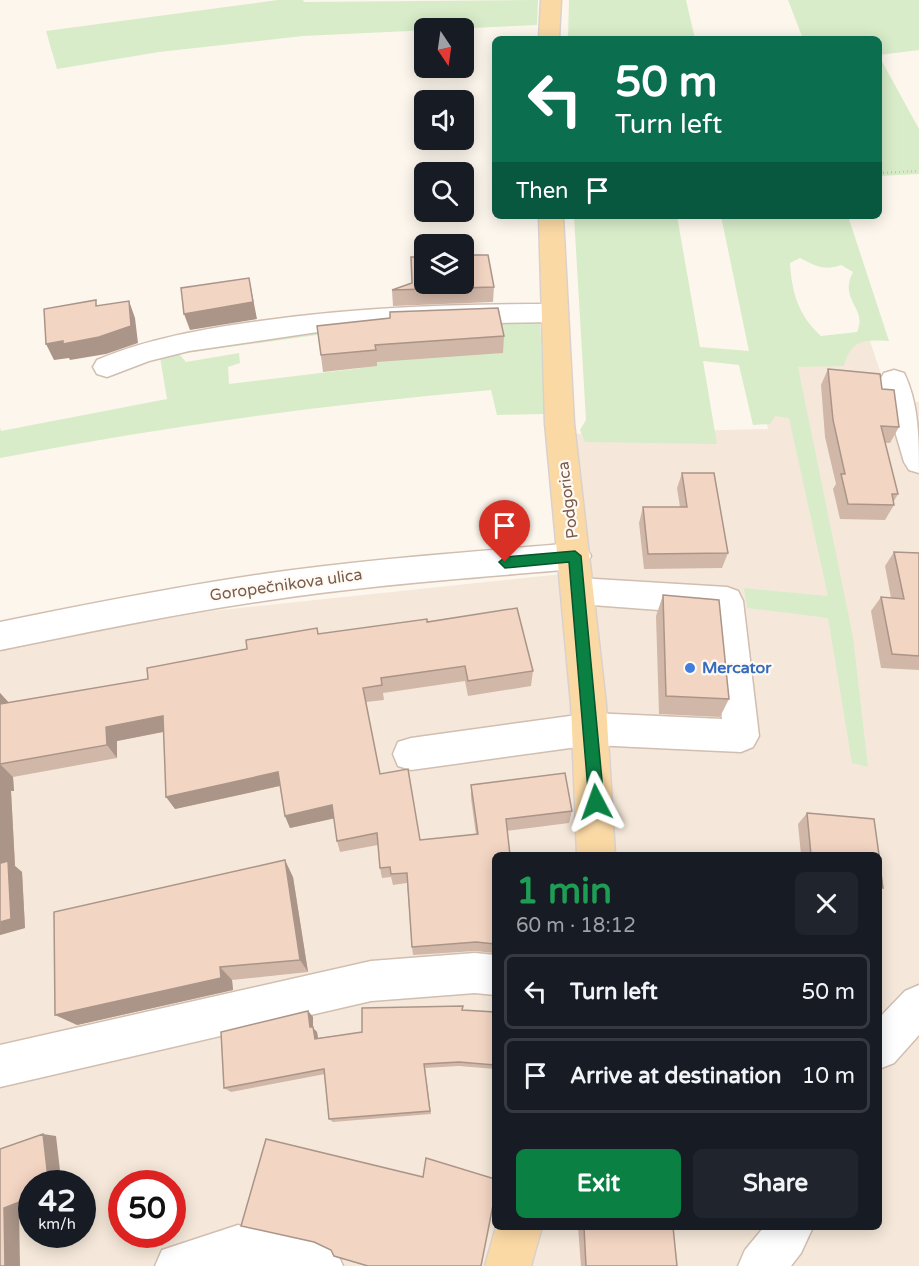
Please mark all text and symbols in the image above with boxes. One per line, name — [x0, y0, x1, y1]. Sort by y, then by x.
north arrow — [414, 18, 474, 78]
map controls — [414, 18, 474, 294]
text: 50 m — [615, 57, 717, 108]
icon: left — [516, 60, 594, 138]
button: sound — [414, 90, 474, 150]
text: Turn left — [615, 108, 722, 141]
button: search — [414, 162, 474, 222]
icon: arrive — [581, 174, 614, 207]
text: Then — [516, 178, 569, 204]
button: layers — [414, 234, 474, 294]
street label: Podgorica — [553, 460, 583, 540]
pin — [479, 500, 530, 562]
icon: arrive — [488, 509, 521, 542]
street label: Goropečnikova ulica — [208, 564, 364, 606]
place label: Mercator — [702, 658, 772, 678]
marker: Mercator — [683, 661, 697, 675]
position arrow — [564, 770, 628, 834]
text: 1 min — [516, 870, 612, 913]
button: close — [795, 872, 858, 935]
text: 60 m · 18:12 — [516, 914, 636, 938]
icon: left — [519, 975, 552, 1008]
text: Turn left — [570, 979, 658, 1005]
text: 50 m — [801, 979, 855, 1005]
icon: arrive — [519, 1059, 552, 1092]
text: Arrive at destination — [570, 1063, 781, 1089]
text: 10 m — [801, 1063, 855, 1089]
button: Exit — [516, 1149, 681, 1218]
button: Share — [693, 1149, 858, 1218]
speed limit sign: 50 — [108, 1170, 186, 1248]
text: 42 — [38, 1183, 76, 1220]
text: km/h — [38, 1215, 76, 1233]

